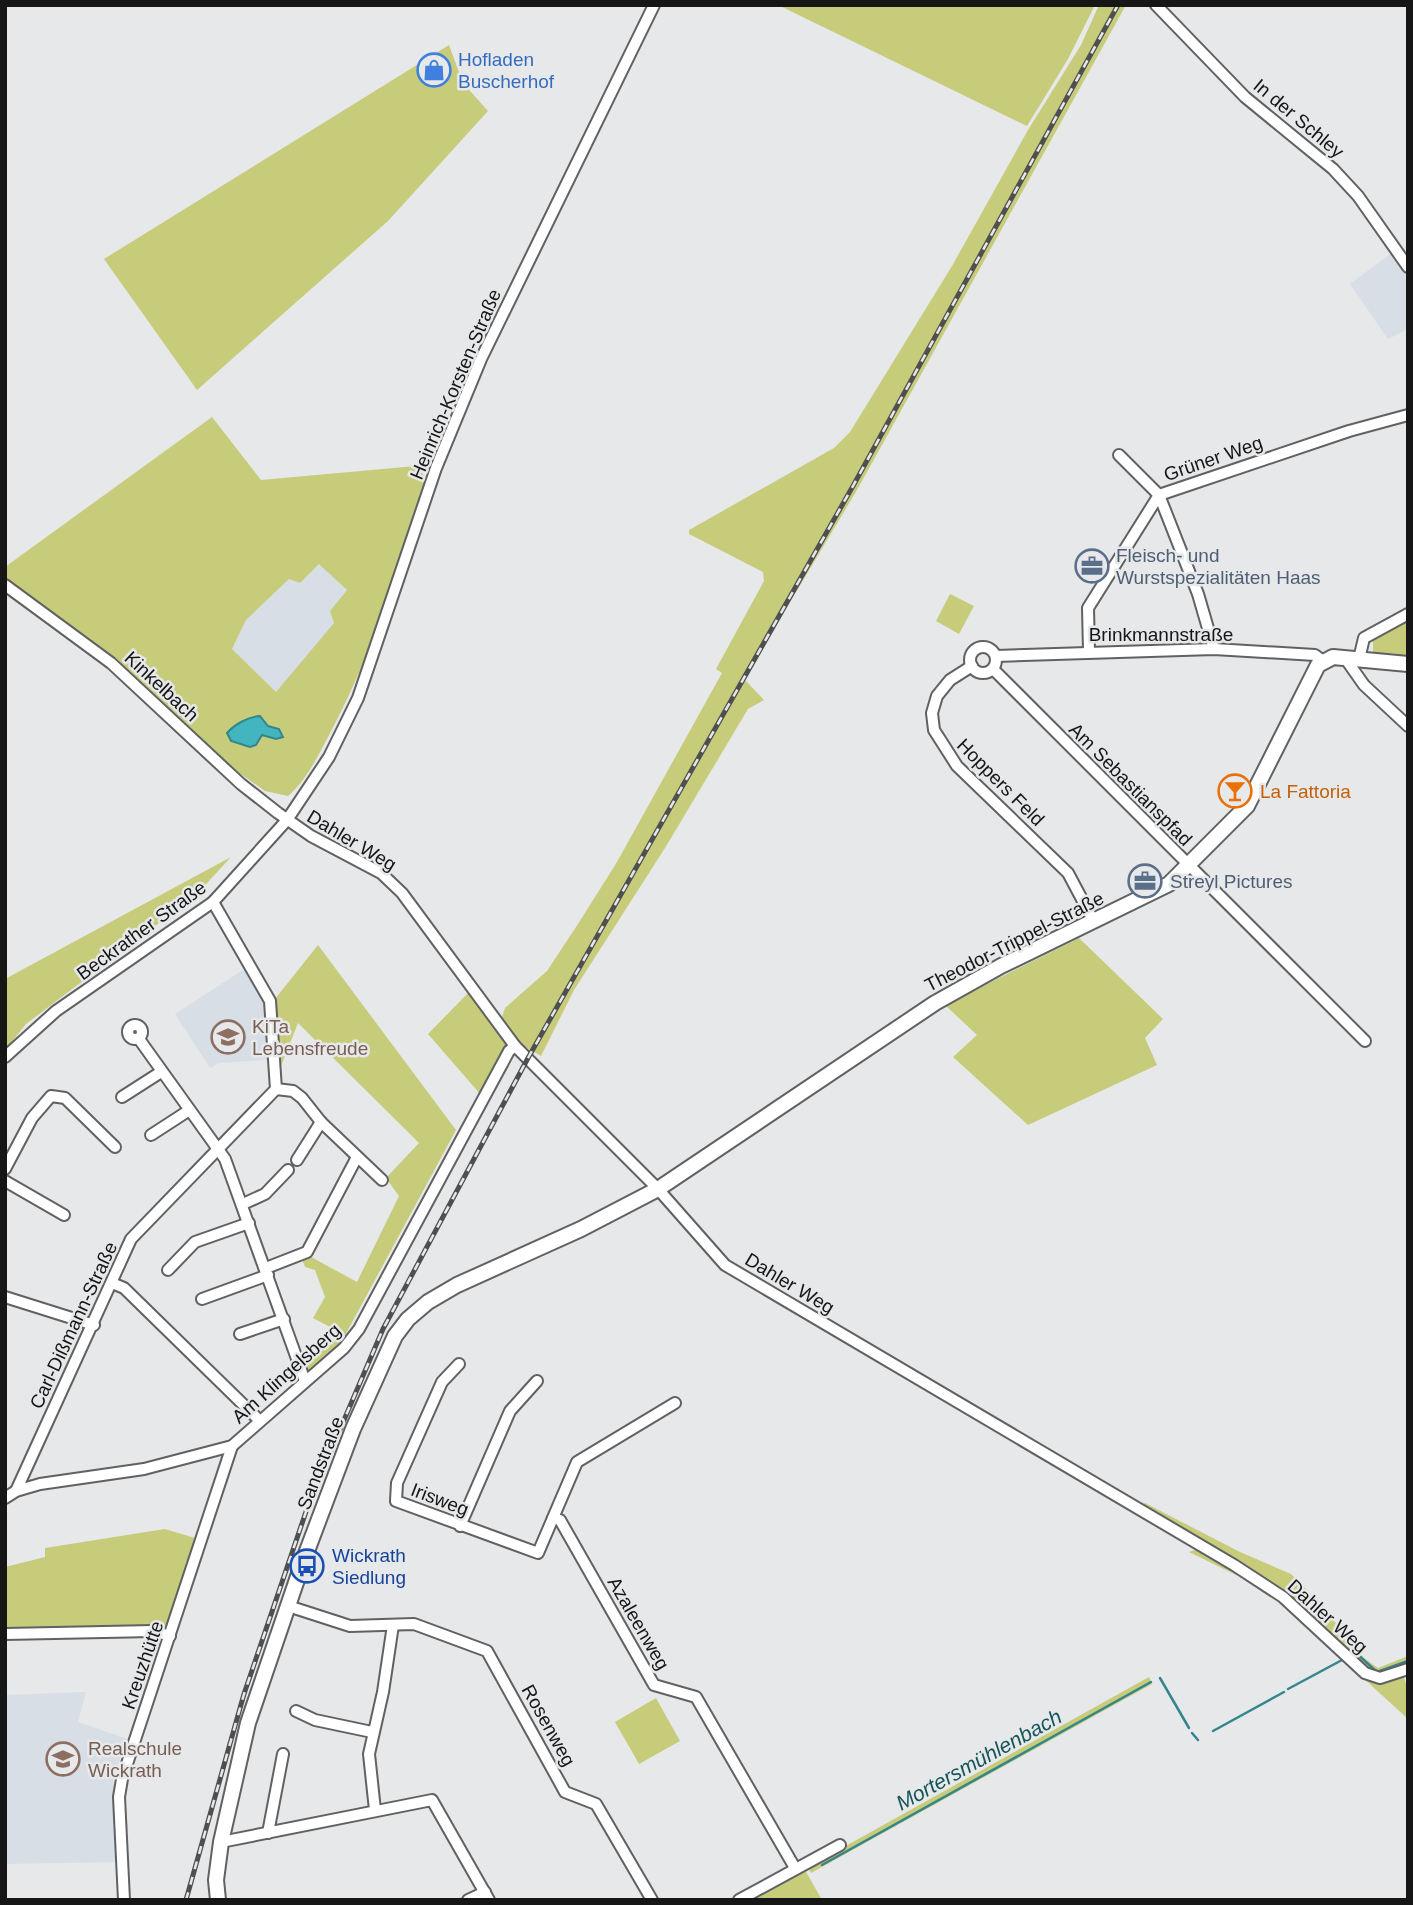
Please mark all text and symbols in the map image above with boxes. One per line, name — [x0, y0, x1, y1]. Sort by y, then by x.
place label: Hofladen Buscherhof — [458, 49, 555, 92]
shop icon: Hofladen Buscherhof — [415, 51, 453, 89]
street label: In der Schley — [1249, 75, 1348, 162]
street label: Heinrich-Korsten-Straße — [406, 286, 505, 483]
street label: Grüner Weg — [1161, 432, 1265, 485]
place label: Fleisch- und Wurstspezialitäten Haas — [1116, 545, 1321, 588]
office icon: Fleisch- und Wurstspezialitäten Haas — [1073, 547, 1111, 585]
street label: Brinkmannstraße — [1089, 624, 1233, 645]
street label: Kinkelbach — [121, 647, 203, 726]
street label: Am Sebastianspfad — [1065, 719, 1196, 850]
street label: Hoppers Feld — [953, 735, 1048, 830]
bar icon: La Fattoria — [1216, 772, 1254, 810]
place label: La Fattoria — [1260, 781, 1351, 802]
street label: Dahler Weg — [303, 806, 400, 875]
office icon: Streyl Pictures — [1126, 862, 1164, 900]
place label: Streyl Pictures — [1170, 871, 1292, 892]
street label: Beckrather Straße — [73, 877, 210, 984]
street label: Theodor-Trippel-Straße — [921, 887, 1107, 996]
place label: KiTa Lebensfreude — [252, 1016, 368, 1059]
school or university icon: KiTa Lebensfreude — [209, 1018, 247, 1056]
street label: Carl-Dißmann-Straße — [26, 1238, 121, 1412]
street label: Dahler Weg — [741, 1249, 838, 1318]
street label: Am Klingelsberg — [228, 1319, 345, 1427]
street label: Sandstraße — [293, 1414, 348, 1513]
street label: Irisweg — [408, 1479, 472, 1520]
place label: Wickrath Siedlung — [332, 1545, 406, 1588]
bus stop icon: Wickrath Siedlung — [288, 1547, 326, 1585]
street label: Azaleenweg — [604, 1573, 674, 1673]
street label: Dahler Weg — [1283, 1575, 1372, 1658]
street label: Kreuzhütte — [118, 1618, 167, 1712]
street label: Rosenweg — [518, 1681, 580, 1770]
water label: Mortersmühlenbach — [892, 1705, 1065, 1815]
place label: Realschule Wickrath — [88, 1738, 182, 1781]
school or university icon: Realschule Wickrath — [44, 1740, 82, 1778]

